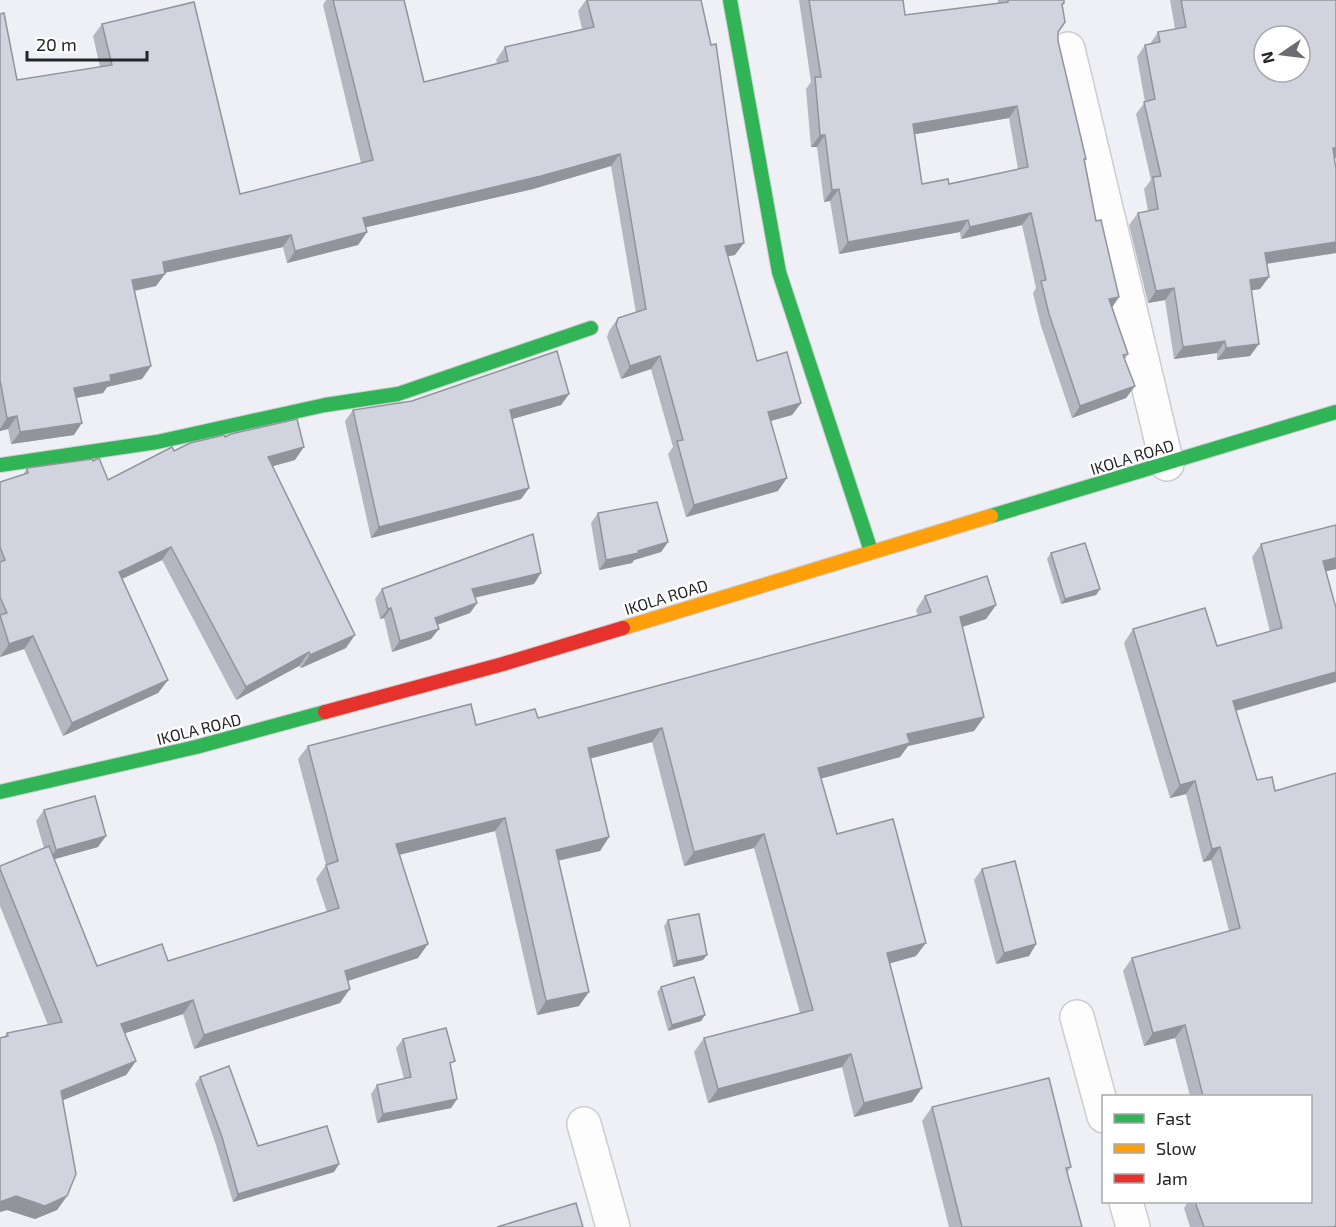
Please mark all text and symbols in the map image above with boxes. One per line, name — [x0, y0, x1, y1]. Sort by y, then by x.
scale bar — [27, 24, 147, 62]
north arrow — [1252, 24, 1312, 84]
text: 20 m — [36, 33, 77, 55]
text: N — [1256, 50, 1278, 66]
street label: IKOLA ROAD — [1088, 435, 1176, 478]
street label: IKOLA ROAD — [622, 575, 710, 618]
street label: IKOLA ROAD — [155, 709, 243, 748]
legend — [1102, 1095, 1312, 1203]
text: Fast — [1156, 1107, 1191, 1129]
text: Slow — [1156, 1137, 1197, 1159]
text: Jam — [1156, 1167, 1188, 1189]

